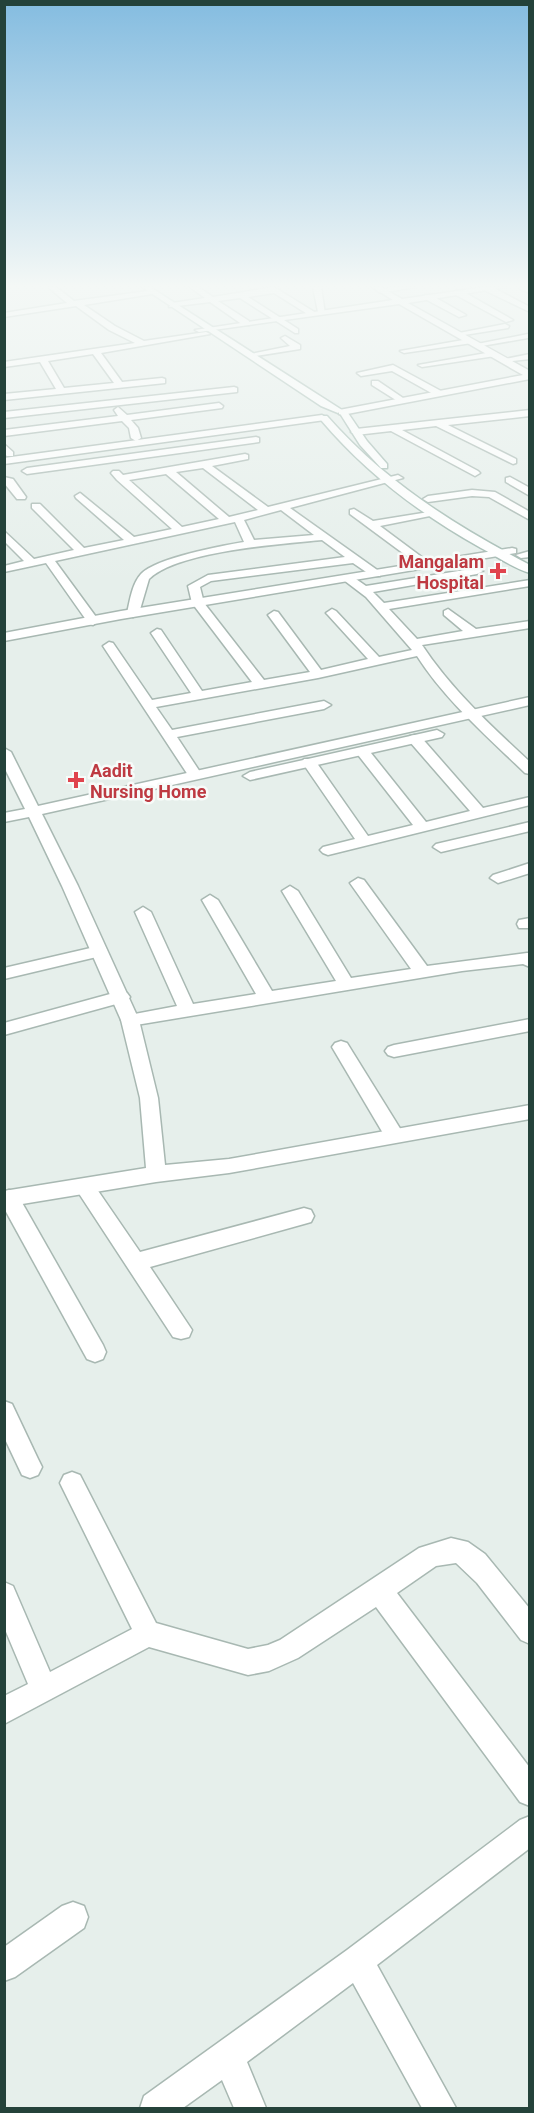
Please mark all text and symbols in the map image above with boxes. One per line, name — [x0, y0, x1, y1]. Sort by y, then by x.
place label: Mangalam Hospital — [399, 551, 484, 593]
marker: Mangalam Hospital — [489, 562, 507, 580]
place label: Aadit Nursing Home — [90, 760, 207, 802]
marker: Aadit Nursing Home — [67, 771, 85, 789]

